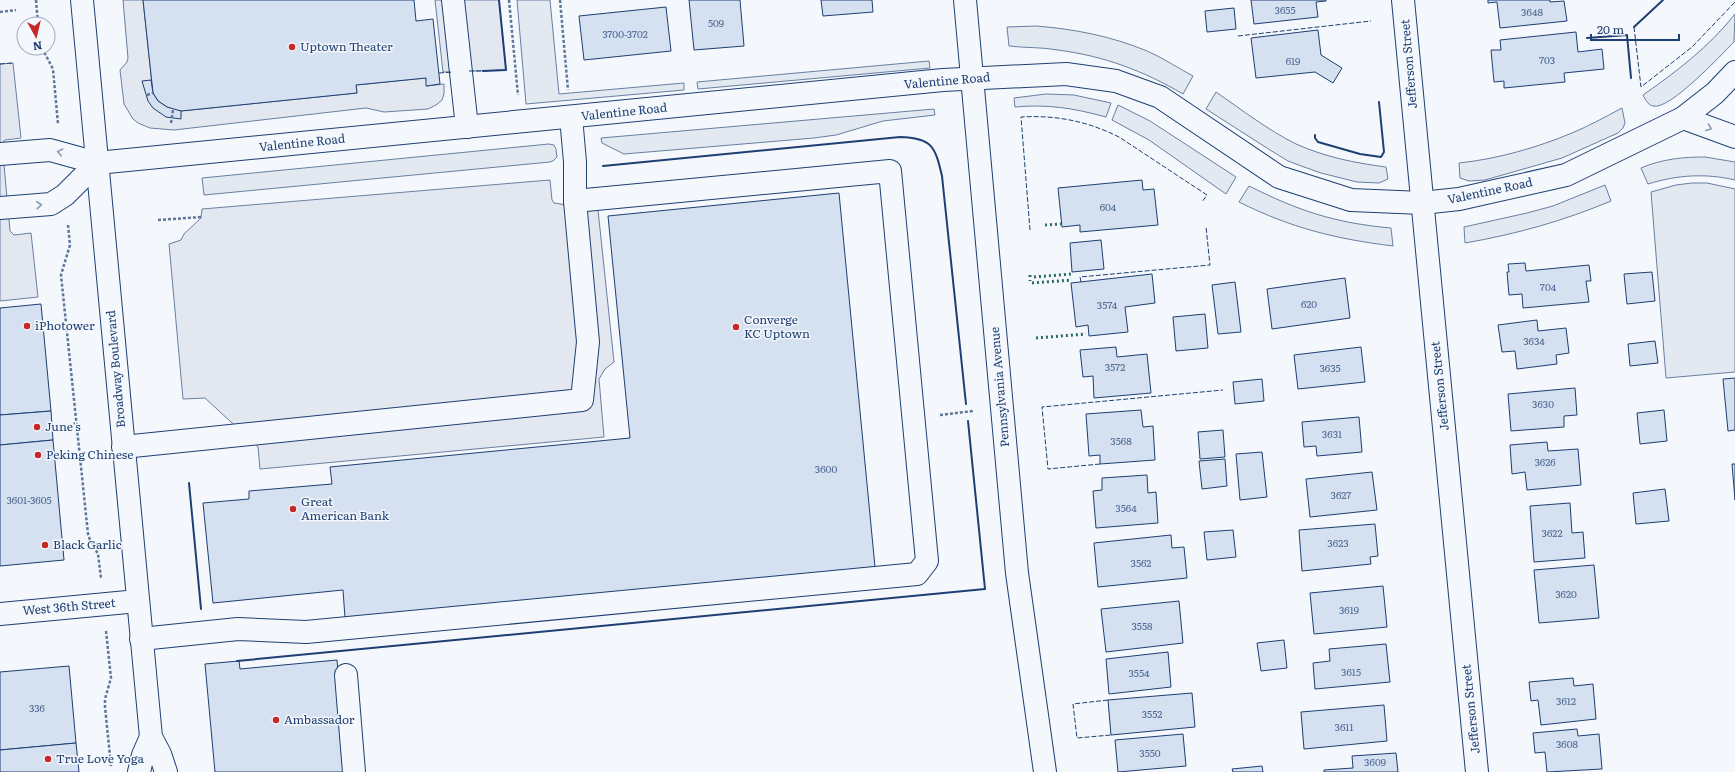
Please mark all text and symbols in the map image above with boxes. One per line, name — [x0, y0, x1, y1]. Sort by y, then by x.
house number: 3655 — [1275, 2, 1295, 17]
house number: 3648 — [1521, 4, 1543, 19]
house number: 509 — [708, 15, 724, 30]
north arrow — [16, 16, 56, 56]
scale bar — [1591, 16, 1679, 42]
street label: Jefferson Street — [1395, 18, 1421, 110]
text: 20 m — [1597, 20, 1624, 38]
house number: 3700-3702 — [602, 26, 648, 41]
place label: Uptown Theater — [300, 37, 393, 55]
text: N — [32, 38, 43, 55]
marker: Uptown Theater — [287, 42, 297, 52]
house number: 703 — [1539, 52, 1555, 67]
house number: 619 — [1286, 53, 1300, 68]
street label: Valentine Road — [903, 67, 991, 93]
street label: Valentine Road — [580, 97, 669, 124]
one-way arrow — [1705, 123, 1712, 131]
street label: Valentine Road — [258, 128, 347, 155]
one-way arrow — [56, 148, 63, 157]
street label: Valentine Road — [1446, 172, 1535, 208]
house number: 604 — [1100, 199, 1117, 214]
one-way arrow — [36, 200, 42, 209]
house number: 704 — [1540, 279, 1557, 294]
house number: 620 — [1301, 296, 1317, 311]
house number: 3574 — [1097, 297, 1118, 312]
street label: Broadway Boulevard — [101, 309, 129, 429]
place label: Converge KC Uptown — [744, 310, 810, 342]
place label: iPhotower — [35, 316, 95, 334]
marker: iPhotower — [22, 321, 32, 331]
marker: Converge KC Uptown — [731, 322, 741, 332]
street label: Pennsylvania Avenue — [985, 326, 1013, 448]
house number: 3634 — [1523, 333, 1545, 348]
street label: Jefferson Street — [1425, 340, 1453, 432]
house number: 3572 — [1105, 359, 1125, 374]
house number: 3635 — [1319, 360, 1341, 375]
house number: 3630 — [1532, 396, 1554, 411]
place label: June's — [45, 417, 81, 435]
marker: June's — [32, 422, 42, 432]
house number: 3631 — [1322, 426, 1342, 441]
house number: 3568 — [1110, 433, 1132, 448]
place label: Peking Chinese — [46, 445, 133, 463]
marker: Peking Chinese — [33, 450, 43, 460]
house number: 3626 — [1534, 454, 1556, 469]
house number: 3600 — [815, 461, 837, 476]
house number: 3627 — [1331, 487, 1351, 502]
house number: 3601-3605 — [6, 492, 52, 507]
place label: Great American Bank — [301, 492, 390, 524]
house number: 3564 — [1115, 500, 1137, 515]
marker: Great American Bank — [288, 504, 298, 514]
house number: 3622 — [1542, 525, 1562, 540]
place label: Black Garlic — [53, 535, 122, 553]
house number: 3623 — [1327, 535, 1349, 550]
marker: Black Garlic — [40, 540, 50, 550]
house number: 3562 — [1131, 555, 1151, 570]
house number: 3620 — [1555, 586, 1577, 601]
street label: West 36th Street — [22, 593, 116, 619]
house number: 3619 — [1339, 602, 1359, 617]
house number: 3558 — [1131, 618, 1153, 633]
street label: Jefferson Street — [1456, 663, 1484, 755]
house number: 3615 — [1341, 664, 1361, 679]
house number: 3554 — [1128, 665, 1150, 680]
house number: 3612 — [1556, 693, 1576, 708]
house number: 336 — [29, 700, 46, 715]
house number: 3552 — [1142, 706, 1162, 721]
place label: Ambassador — [284, 710, 355, 728]
marker: Ambassador — [271, 715, 281, 725]
house number: 3611 — [1335, 719, 1353, 734]
house number: 3608 — [1556, 736, 1579, 751]
house number: 3550 — [1139, 745, 1161, 760]
place label: True Love Yoga — [56, 749, 144, 767]
marker: True Love Yoga — [43, 754, 53, 764]
house number: 3609 — [1364, 754, 1386, 769]

